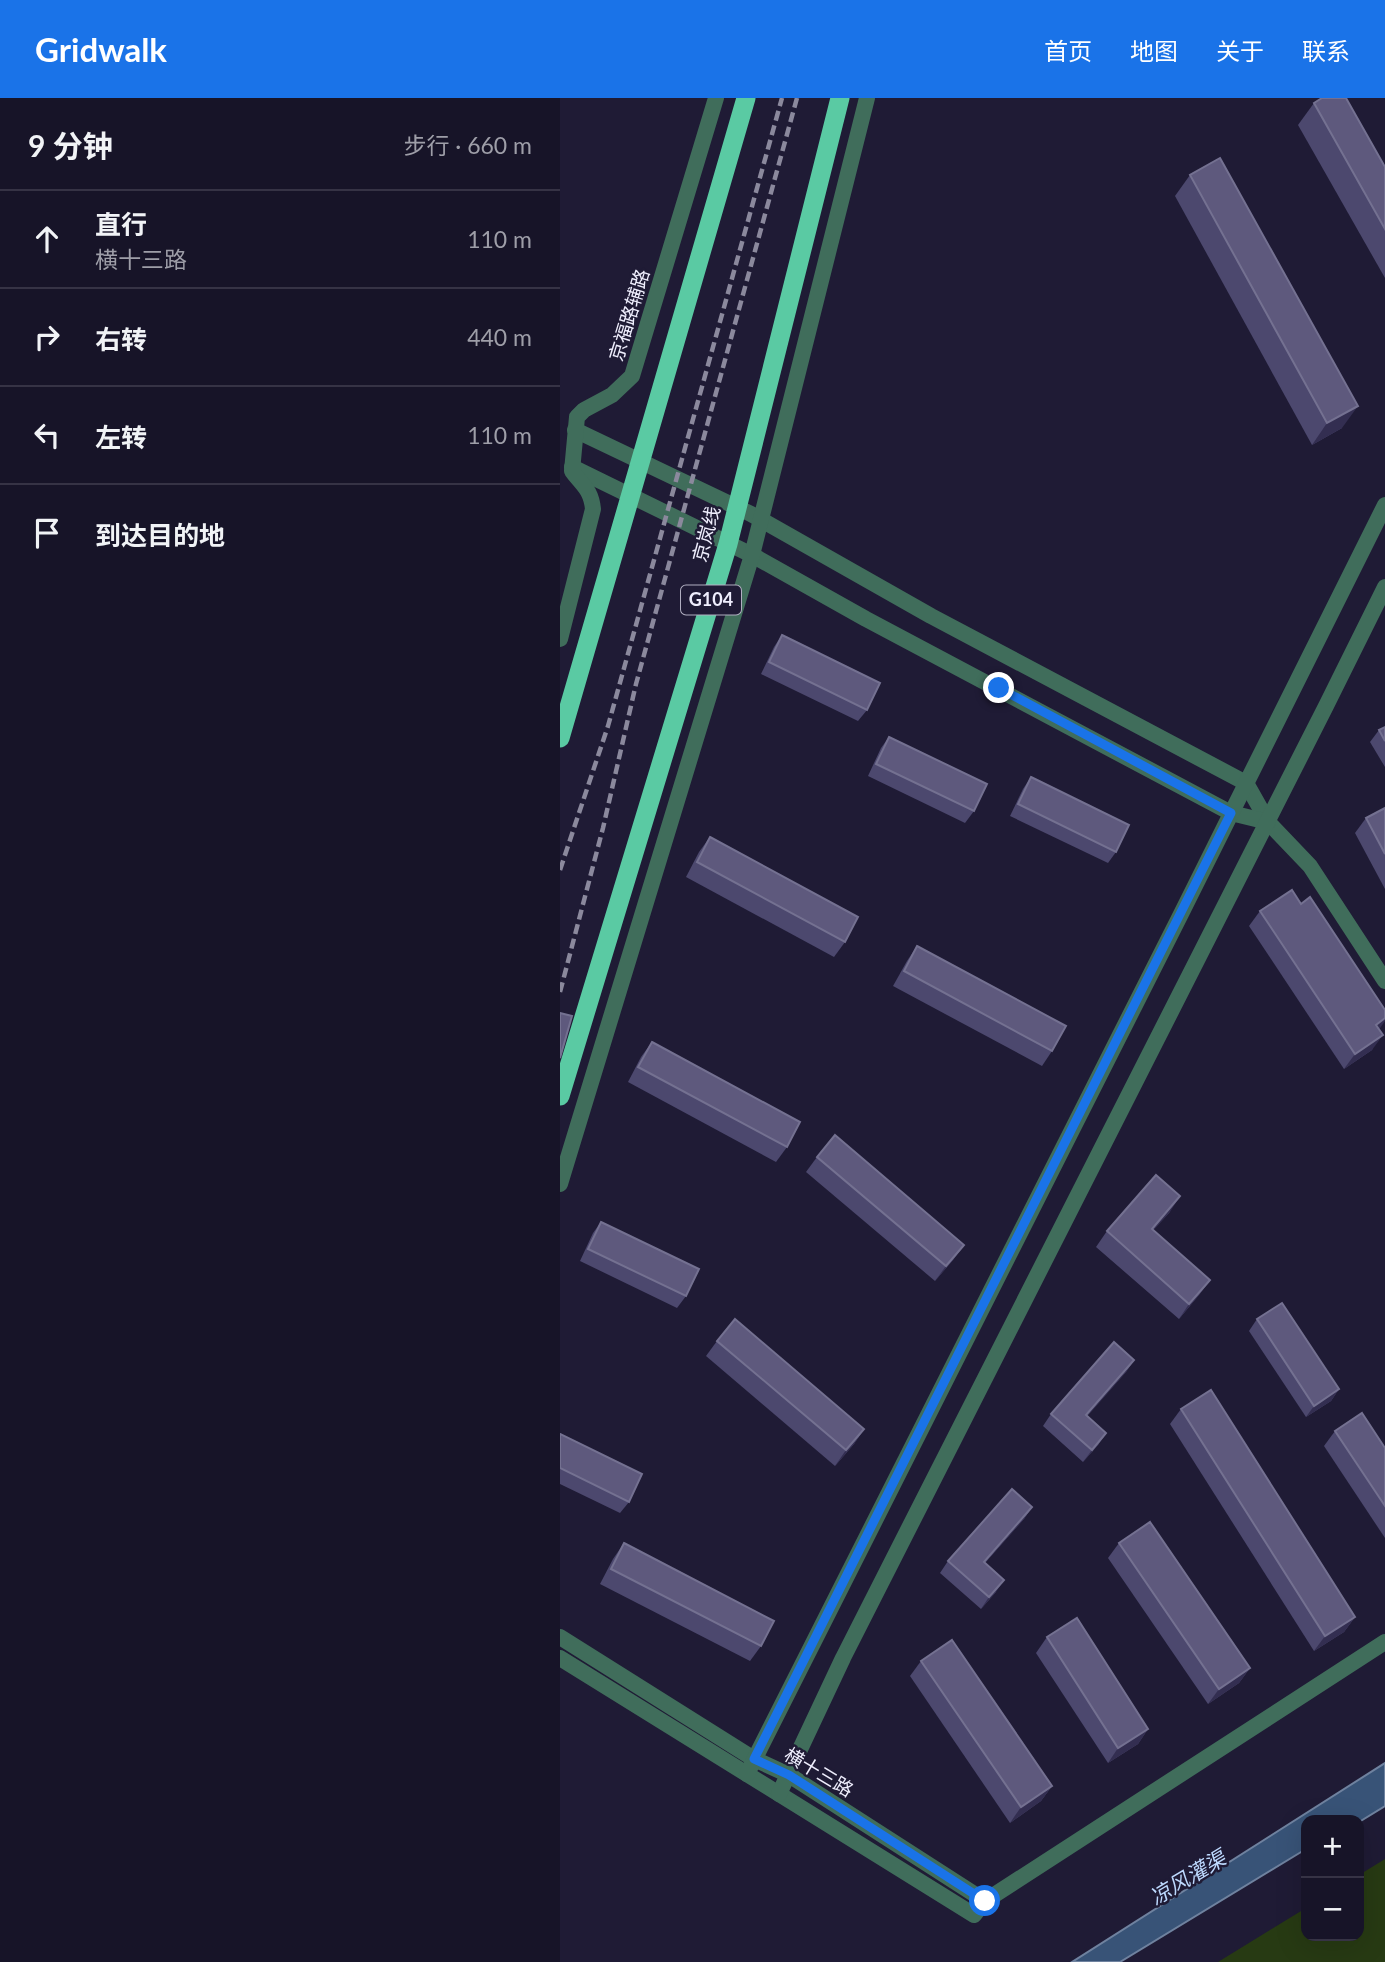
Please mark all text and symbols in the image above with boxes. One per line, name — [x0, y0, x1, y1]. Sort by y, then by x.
text: Gridwalk — [35, 29, 167, 69]
text: 首页 — [1044, 36, 1092, 65]
text: 地图 — [1130, 36, 1178, 65]
text: 关于 — [1216, 36, 1264, 65]
text: 联系 — [1302, 36, 1350, 65]
text: 9 分钟 — [28, 127, 113, 163]
text: 步行 · 660 m — [403, 131, 532, 159]
text: 直行 — [95, 208, 147, 240]
icon: ahead — [28, 220, 66, 258]
text: 110 m — [467, 225, 532, 253]
text: 横十三路 — [95, 245, 187, 273]
street label: 京福路辅路 — [604, 266, 653, 364]
icon: right — [28, 318, 66, 356]
text: 右转 — [95, 323, 147, 355]
text: 440 m — [467, 323, 532, 351]
icon: left — [28, 416, 66, 454]
text: 左转 — [95, 421, 147, 453]
text: 110 m — [467, 421, 532, 449]
street label: 京岚线 — [687, 503, 724, 564]
icon: arrive — [28, 514, 66, 552]
text: 到达目的地 — [95, 519, 225, 551]
road number: G104 — [681, 586, 741, 614]
route end — [983, 672, 1014, 703]
street label: 横十三路 — [781, 1742, 858, 1801]
map controls — [1301, 1815, 1364, 1941]
button: + — [1301, 1815, 1364, 1878]
water label: 凉风灌渠 — [1145, 1843, 1232, 1909]
button: − — [1301, 1878, 1364, 1941]
route start — [969, 1885, 1000, 1916]

